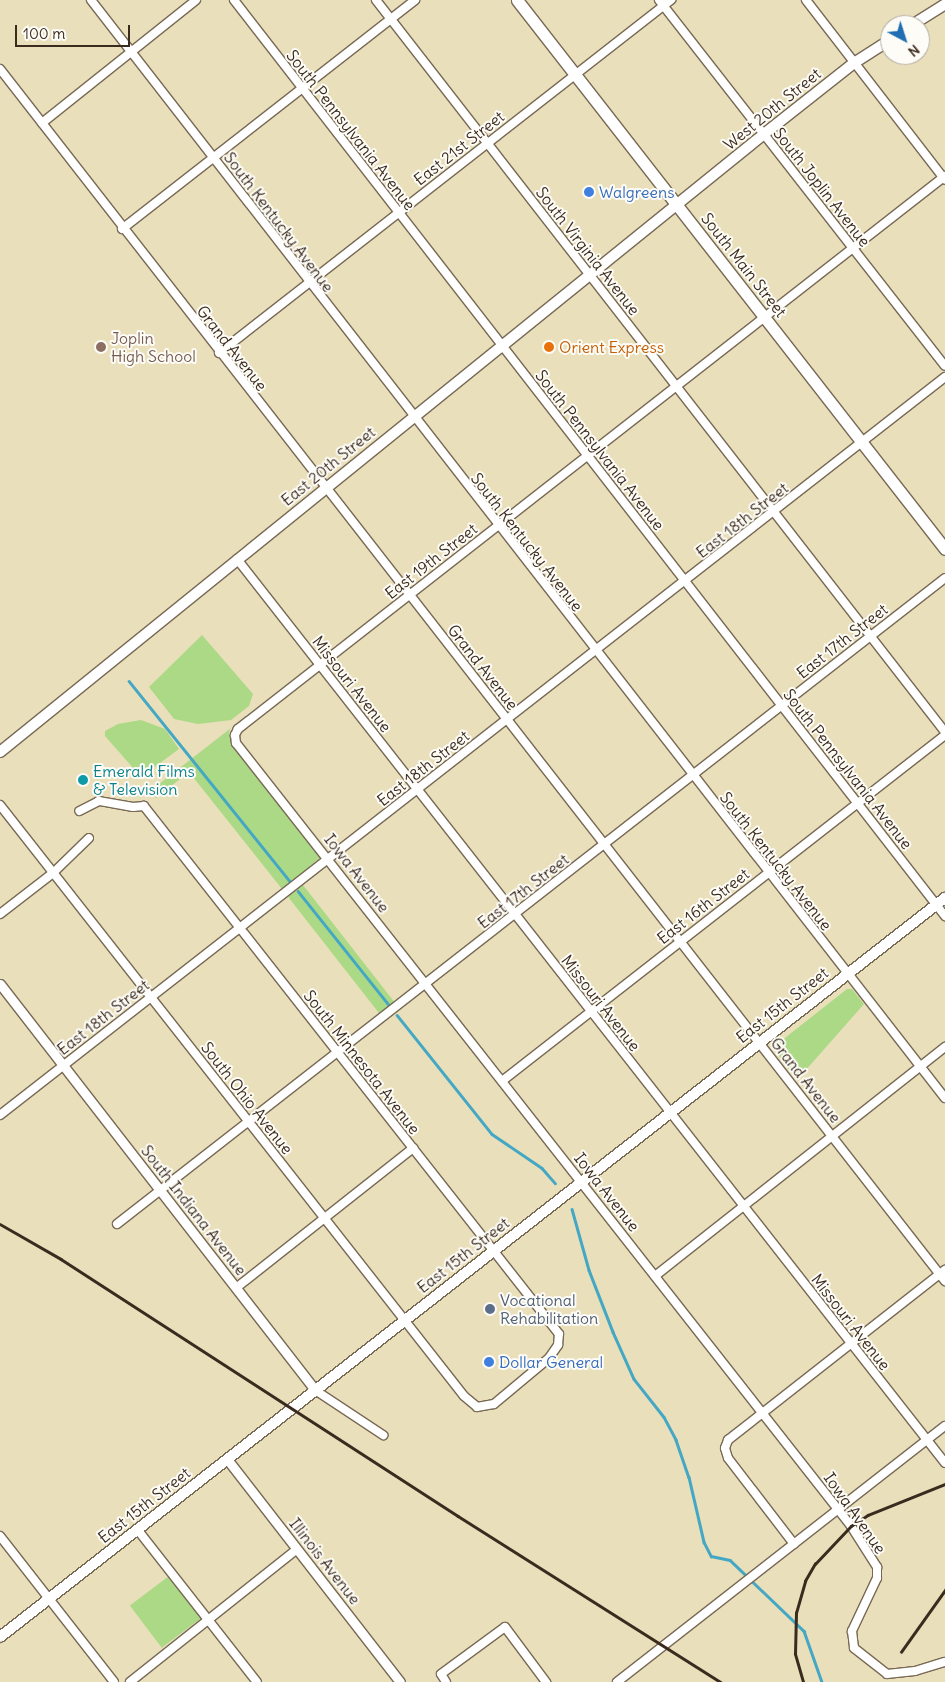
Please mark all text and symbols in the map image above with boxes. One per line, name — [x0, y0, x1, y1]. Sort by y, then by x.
scale bar — [18, 15, 132, 47]
north arrow — [880, 15, 930, 65]
text: 100 m — [23, 24, 65, 43]
text: N — [905, 41, 923, 61]
street label: South Pennsylvania Avenue — [282, 46, 420, 214]
street label: West 20th Street — [720, 64, 824, 154]
street label: East 21st Street — [410, 107, 508, 189]
street label: South Joplin Avenue — [770, 124, 874, 250]
street label: South Kentucky Avenue — [220, 148, 338, 296]
place label: Walgreens — [599, 182, 675, 202]
street label: South Virginia Avenue — [532, 183, 644, 319]
marker: Walgreens — [583, 186, 595, 198]
street label: South Main Street — [697, 209, 791, 321]
street label: Grand Avenue — [193, 301, 271, 395]
place label: Joplin High School — [111, 328, 196, 366]
place label: Orient Express — [559, 337, 664, 357]
marker: Joplin High School — [95, 341, 107, 353]
marker: Orient Express — [543, 341, 555, 353]
street label: South Pennsylvania Avenue — [531, 366, 669, 534]
street label: East 20th Street — [277, 422, 379, 510]
street label: South Kentucky Avenue — [467, 469, 587, 615]
street label: East 18th Street — [692, 478, 792, 562]
street label: East 19th Street — [381, 519, 481, 603]
street label: East 17th Street — [793, 600, 891, 682]
street label: Grand Avenue — [444, 620, 522, 714]
street label: Missouri Avenue — [308, 632, 396, 736]
street label: South Pennsylvania Avenue — [779, 685, 917, 853]
street label: East 18th Street — [373, 726, 473, 810]
place label: Emerald Films & Television — [93, 761, 195, 799]
marker: Emerald Films & Television — [77, 774, 89, 786]
street label: South Kentucky Avenue — [716, 788, 836, 934]
street label: Iowa Avenue — [320, 830, 394, 916]
street label: East 17th Street — [474, 850, 572, 932]
street label: East 16th Street — [653, 864, 753, 948]
street label: Missouri Avenue — [557, 951, 645, 1055]
street label: East 15th Street — [732, 963, 832, 1047]
street label: East 18th Street — [53, 975, 153, 1059]
street label: South Minnesota Avenue — [300, 986, 424, 1138]
street label: Grand Avenue — [767, 1033, 845, 1127]
street label: South Ohio Avenue — [197, 1038, 297, 1158]
street label: South Indiana Avenue — [137, 1141, 251, 1279]
street label: Iowa Avenue — [570, 1149, 644, 1235]
street label: East 15th Street — [413, 1213, 513, 1297]
street label: Missouri Avenue — [807, 1270, 895, 1374]
place label: Vocational Rehabilitation — [500, 1290, 598, 1328]
marker: Vocational Rehabilitation — [484, 1303, 496, 1315]
place label: Dollar General — [499, 1352, 603, 1372]
marker: Dollar General — [483, 1356, 495, 1368]
street label: East 15th Street — [94, 1463, 194, 1547]
street label: Iowa Avenue — [820, 1469, 890, 1557]
street label: Illinois Avenue — [285, 1514, 365, 1608]

